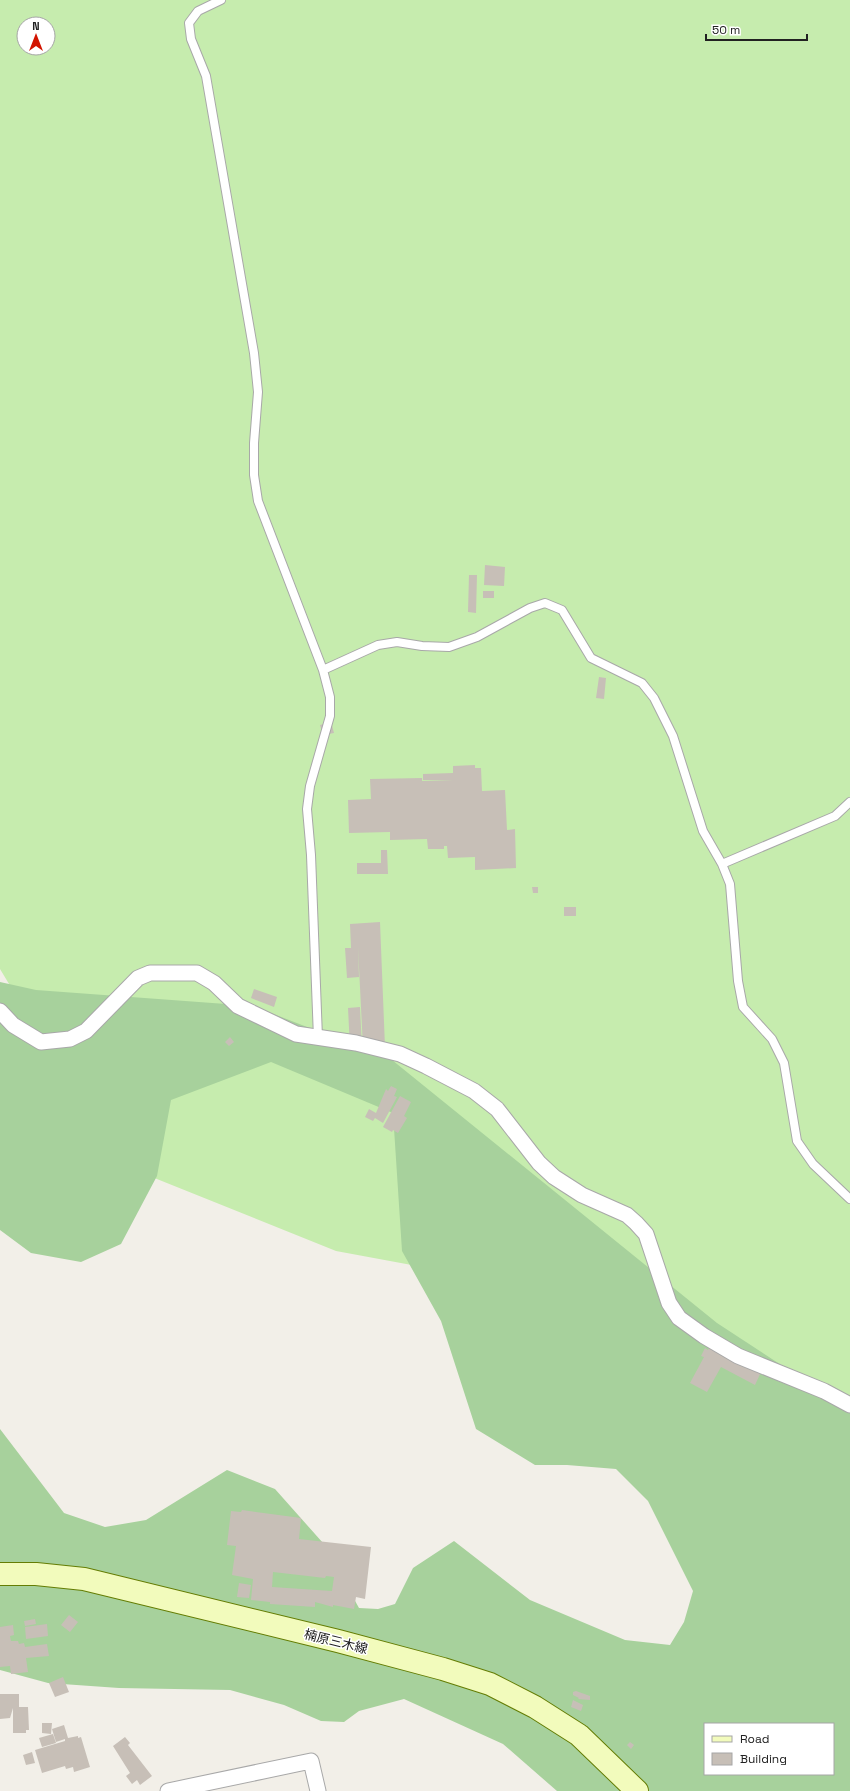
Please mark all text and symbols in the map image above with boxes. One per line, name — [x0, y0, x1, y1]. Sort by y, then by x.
north arrow — [16, 16, 56, 56]
scale bar — [706, 16, 807, 42]
text: N — [32, 19, 40, 33]
text: 50 m — [712, 22, 740, 38]
street label: 楠原三木線 — [302, 1625, 369, 1658]
legend — [704, 1723, 834, 1775]
text: Road — [740, 1731, 769, 1747]
text: Building — [740, 1751, 787, 1767]

